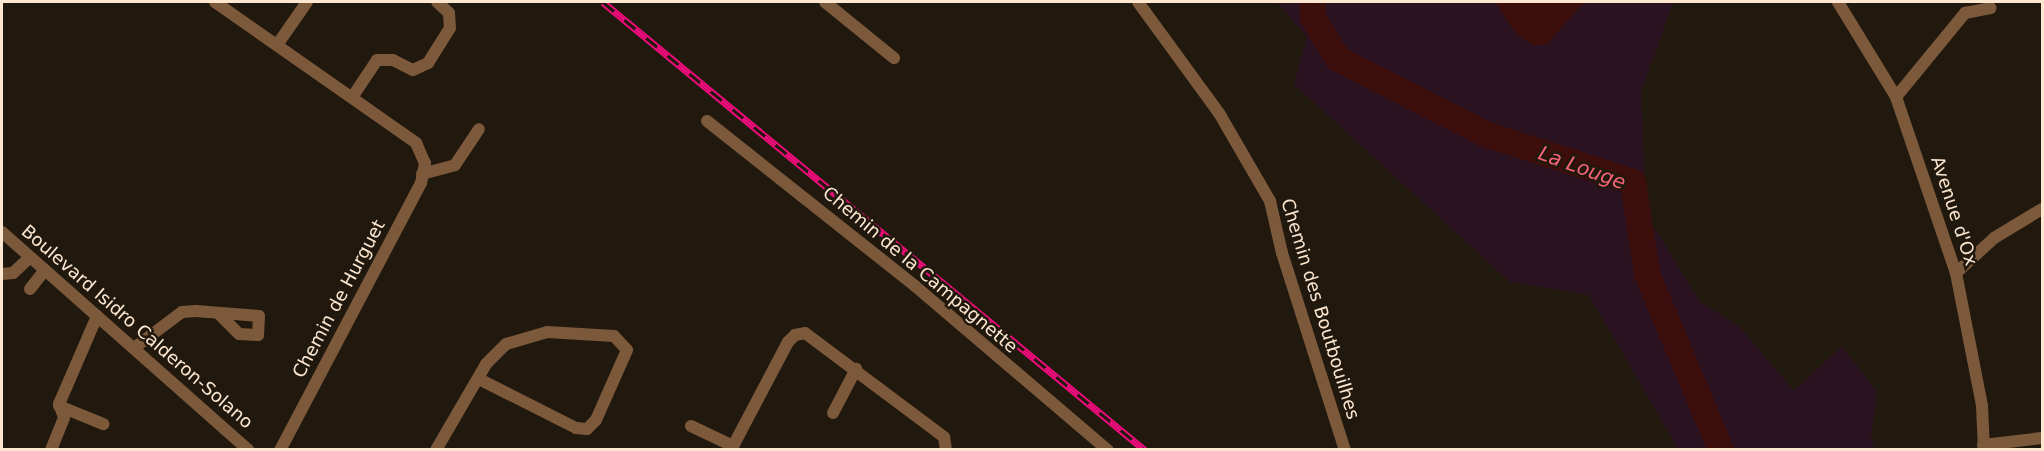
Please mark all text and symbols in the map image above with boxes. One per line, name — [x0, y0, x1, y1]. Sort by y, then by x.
water label: La Louge — [1535, 141, 1629, 195]
street label: Avenue d'Ox — [1926, 154, 1982, 268]
street label: Chemin de la Campagnette — [818, 182, 1022, 358]
street label: Chemin des Boutbouilhes — [1276, 196, 1364, 422]
street label: Chemin de Hurguet — [288, 216, 390, 382]
street label: Boulevard Isidro Calderon-Solano — [17, 221, 257, 433]

